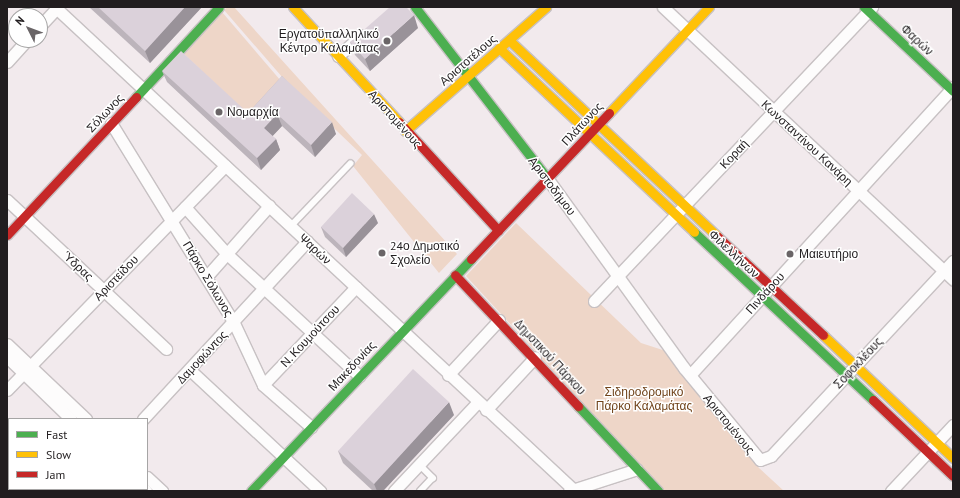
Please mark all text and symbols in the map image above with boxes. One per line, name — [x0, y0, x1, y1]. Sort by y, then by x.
north arrow — [8, 8, 48, 48]
text: N — [12, 13, 27, 28]
street label: Φαρών — [898, 22, 936, 58]
place label: Εργατοϋπαλληλικό Κέντρο Καλαμάτας — [279, 27, 379, 55]
street label: Αριστοτέλους — [437, 31, 499, 89]
marker: Εργατοϋπαλληλικό Κέντρο Καλαμάτας — [382, 36, 392, 46]
street label: Αριστομένους — [365, 87, 425, 151]
street label: Σόλωνος — [84, 91, 126, 135]
street label: Κωνσταντίνου Κανάρη — [758, 97, 856, 189]
street label: Πλάτωνος — [558, 99, 606, 149]
place label: Νομαρχία — [227, 105, 279, 119]
marker: Νομαρχία — [214, 107, 224, 117]
street label: Κοραή — [717, 136, 751, 172]
street label: Αριστοδήμου — [525, 154, 579, 218]
street label: Φιλελλήνων — [706, 227, 762, 281]
street label: Ψαρών — [296, 231, 334, 267]
street label: Πάρκο Σόλωνος — [180, 239, 236, 319]
place label: 24ο Δημοτικό Σχολείο — [390, 239, 460, 267]
place label: Μαιευτήριο — [799, 247, 858, 261]
street label: Ύδρας — [60, 248, 96, 284]
marker: 24ο Δημοτικό Σχολείο — [377, 248, 387, 258]
marker: Μαιευτήριο — [784, 248, 796, 260]
street label: Αριστείδου — [91, 252, 141, 304]
street label: Πινδάρου — [743, 269, 787, 317]
street label: Ν. Κουμούτσου — [277, 302, 343, 370]
street label: Δημοτικού Πάρκου — [511, 316, 589, 398]
street label: Δαμοφώντος — [174, 328, 230, 386]
street label: Σοφοκλέους — [831, 334, 885, 392]
street label: Μακεδονίας — [325, 338, 379, 394]
park label: Σιδηροδρομικό Πάρκο Καλαμάτας — [596, 385, 692, 413]
street label: Αριστομένους — [700, 391, 758, 457]
legend — [8, 418, 148, 490]
text: Fast — [46, 427, 67, 442]
text: Slow — [46, 447, 71, 462]
text: Jam — [46, 467, 65, 482]

